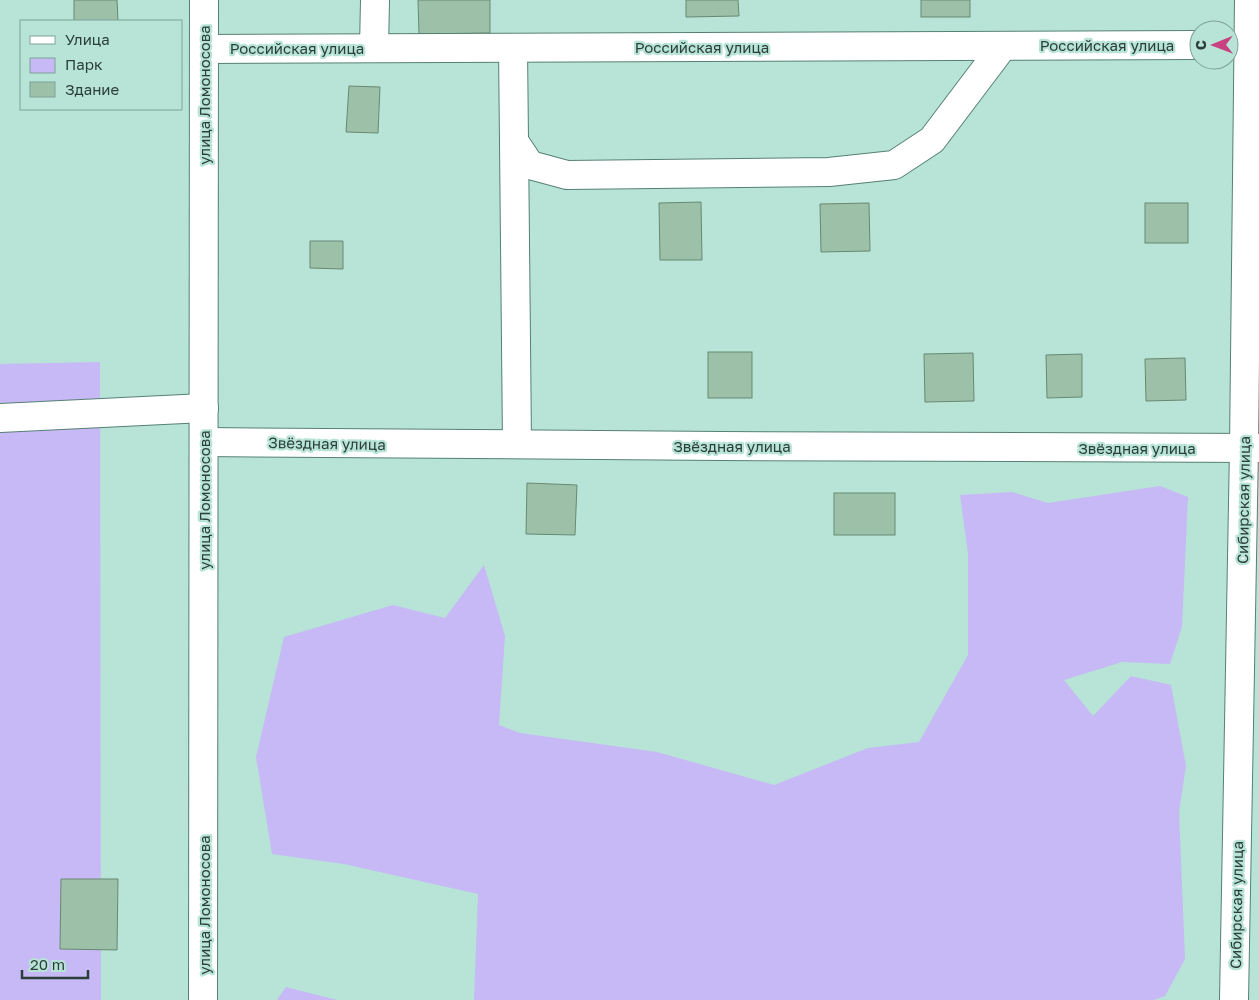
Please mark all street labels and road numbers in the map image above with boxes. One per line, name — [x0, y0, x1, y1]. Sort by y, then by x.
street label: улица Ломоносова — [195, 25, 213, 165]
street label: Российская улица — [1040, 36, 1174, 54]
street label: Российская улица — [635, 38, 769, 56]
street label: Российская улица — [230, 39, 364, 57]
street label: улица Ломоносова — [195, 430, 213, 570]
street label: Звёздная улица — [268, 433, 386, 453]
street label: Сибирская улица — [1233, 436, 1253, 564]
street label: Звёздная улица — [673, 437, 791, 455]
street label: Звёздная улица — [1078, 439, 1196, 457]
street label: улица Ломоносова — [195, 835, 213, 975]
street label: Сибирская улица — [1226, 841, 1246, 969]

